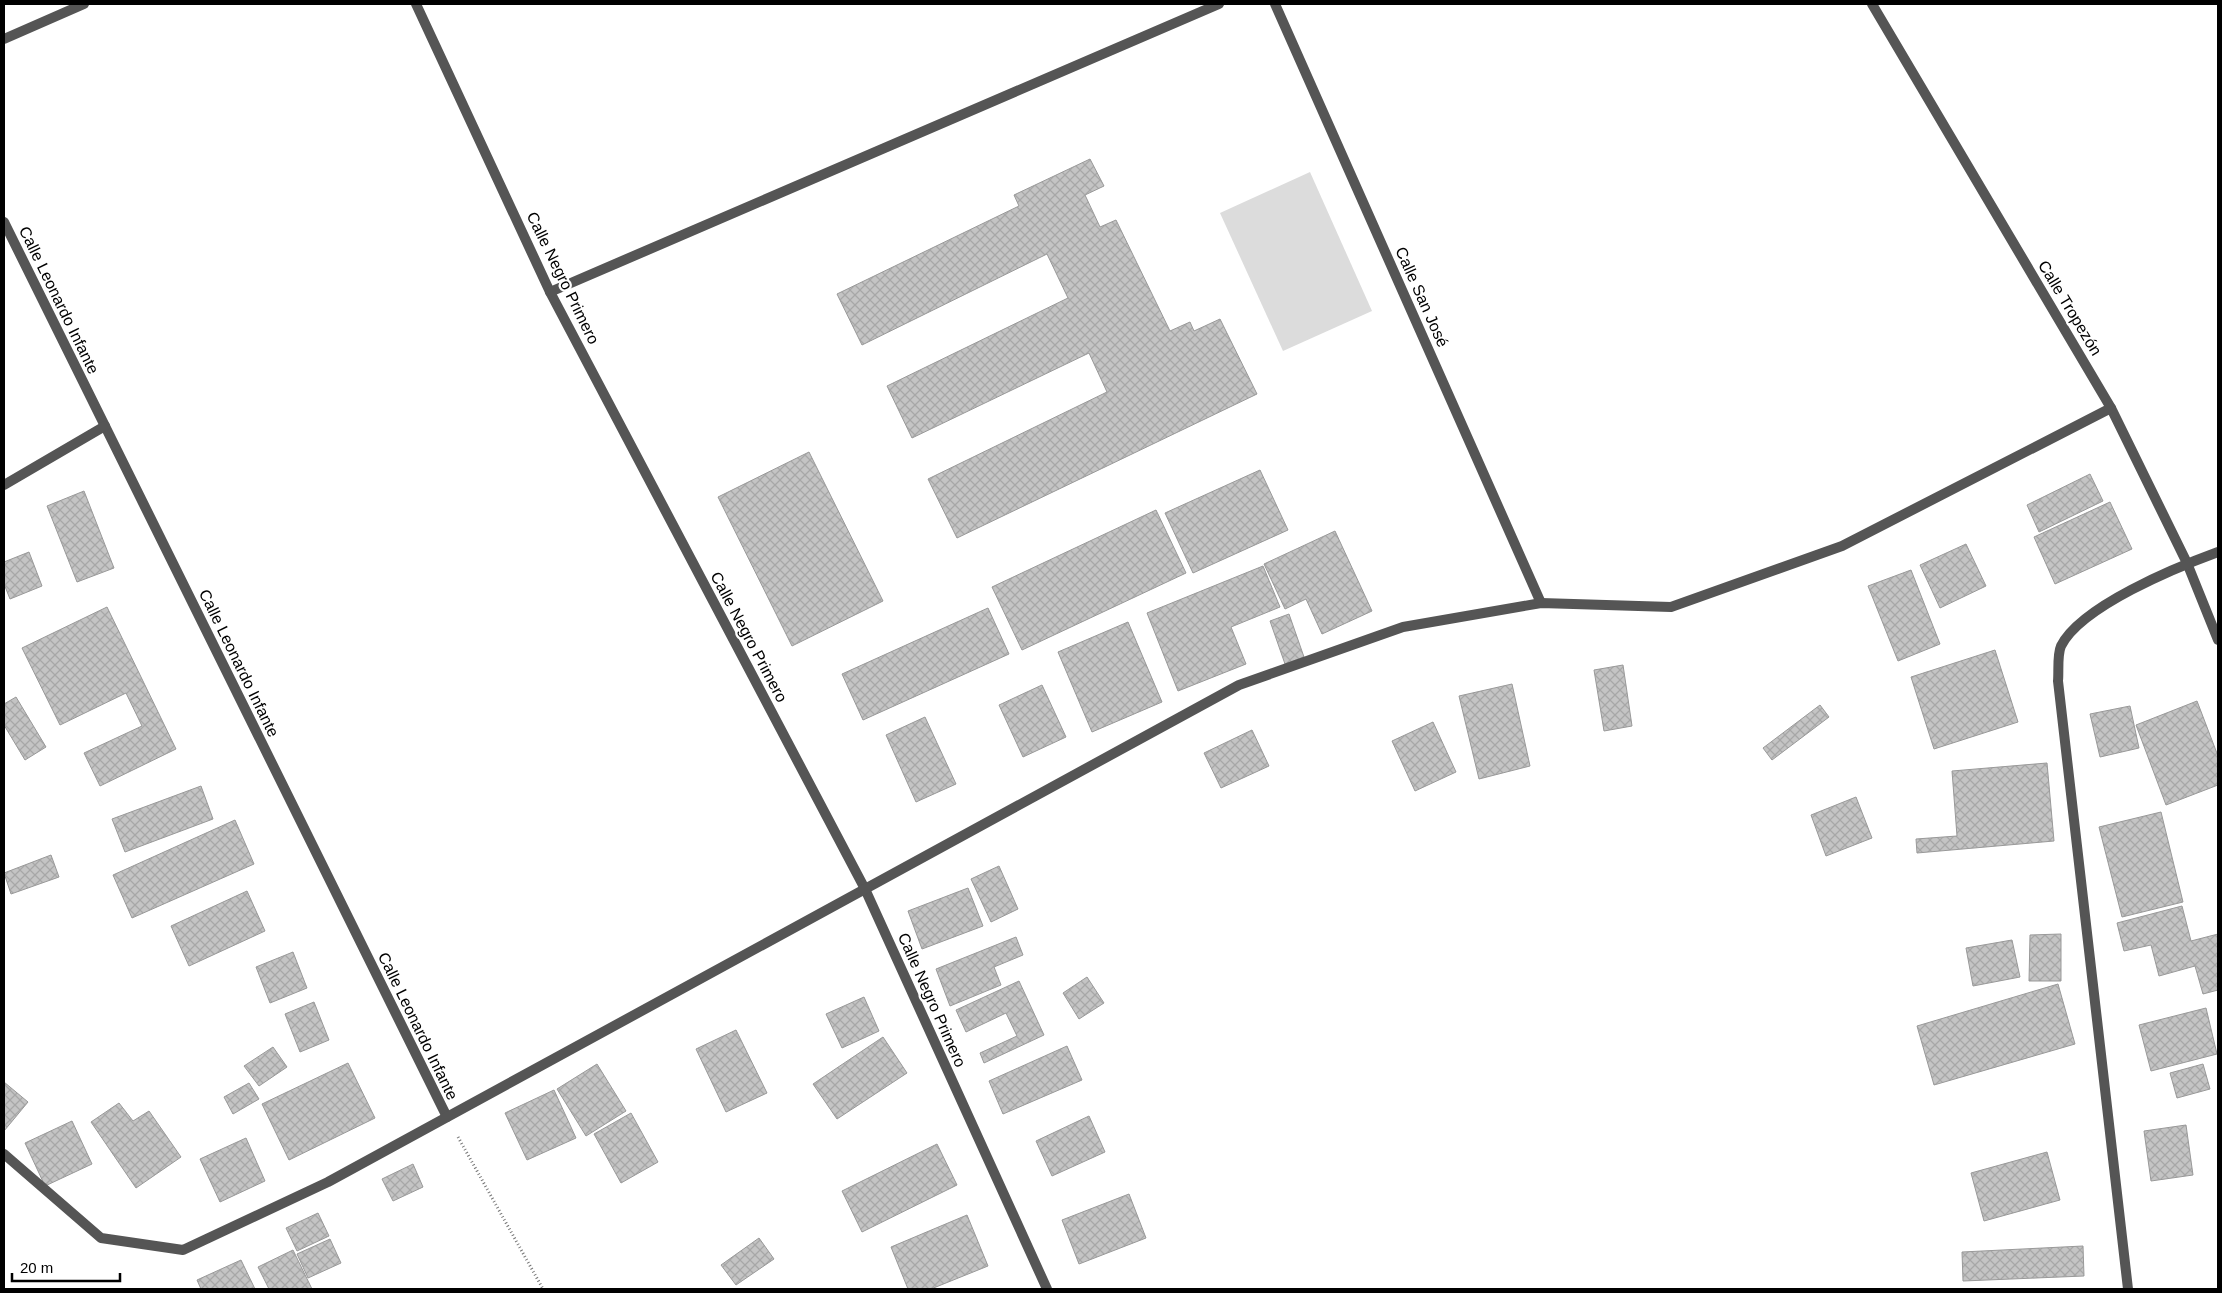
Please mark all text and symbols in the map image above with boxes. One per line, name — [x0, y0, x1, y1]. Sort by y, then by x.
street label: Calle Negro Primero — [524, 209, 602, 347]
street label: Calle Leonardo Infante — [16, 224, 102, 377]
street label: Calle San José — [1392, 244, 1452, 350]
street label: Calle Tropezón — [2035, 257, 2105, 359]
street label: Calle Negro Primero — [707, 569, 791, 705]
street label: Calle Leonardo Infante — [196, 587, 282, 740]
street label: Calle Negro Primero — [895, 930, 969, 1070]
street label: Calle Leonardo Infante — [375, 950, 461, 1103]
scale bar — [12, 1250, 120, 1282]
text: 20 m — [20, 1259, 53, 1276]

